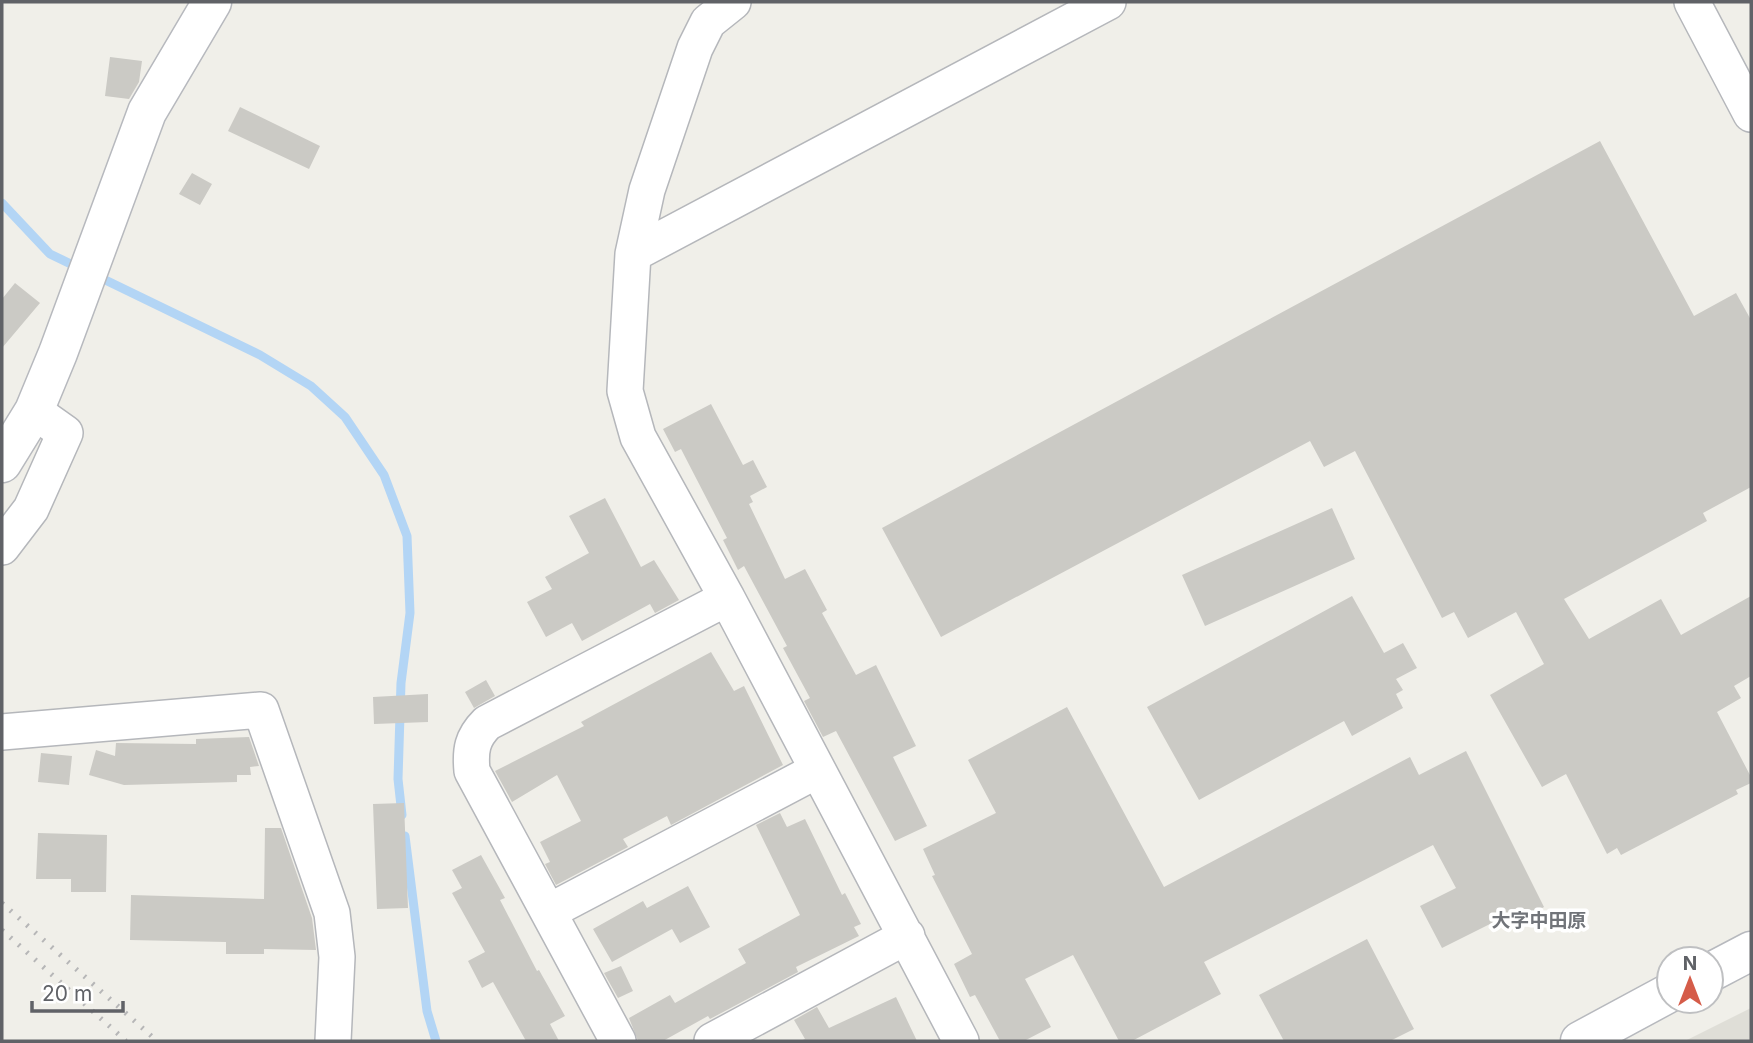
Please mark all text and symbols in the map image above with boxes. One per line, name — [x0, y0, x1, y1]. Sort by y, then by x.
district label: 大字中田原 — [1491, 909, 1587, 932]
north arrow — [1655, 945, 1725, 1015]
text: N — [1683, 952, 1697, 975]
scale bar — [32, 970, 122, 1014]
text: 20 m — [42, 981, 92, 1006]

